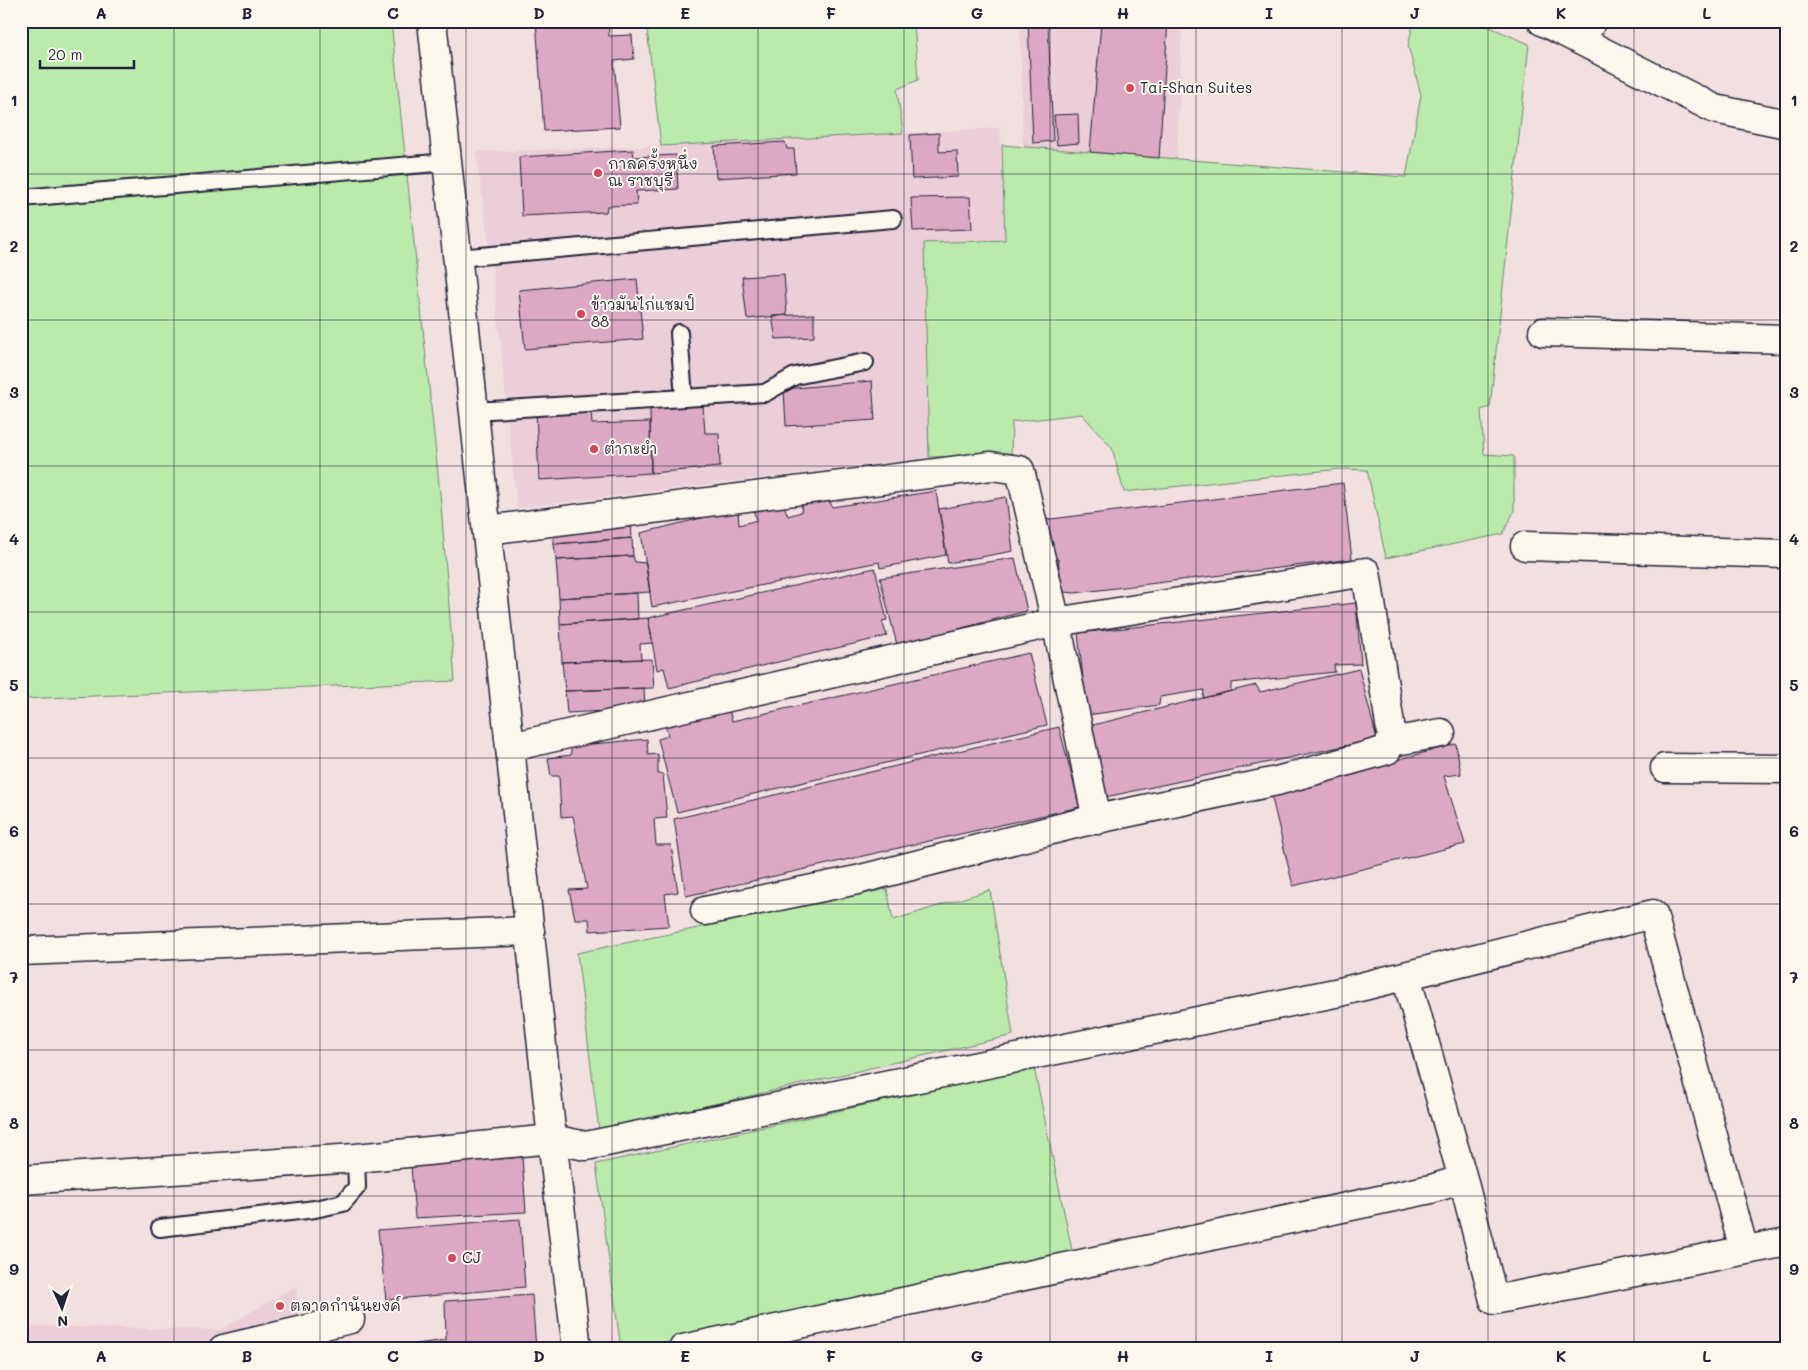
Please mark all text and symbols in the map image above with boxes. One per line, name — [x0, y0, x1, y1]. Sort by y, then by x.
text: A — [95, 2, 107, 23]
text: B — [242, 2, 252, 23]
text: C — [387, 2, 399, 23]
text: D — [533, 2, 545, 23]
text: E — [680, 2, 690, 23]
text: F — [826, 2, 836, 23]
text: G — [971, 2, 983, 23]
text: H — [1117, 2, 1129, 23]
text: I — [1265, 2, 1273, 23]
text: J — [1410, 2, 1420, 23]
text: K — [1556, 2, 1566, 23]
text: L — [1702, 2, 1712, 23]
scale bar — [40, 38, 134, 70]
text: 20 m — [48, 44, 82, 64]
place label: Tai-Shan Suites — [1140, 77, 1252, 97]
marker: Tai-Shan Suites — [1124, 82, 1136, 94]
text: 1 — [10, 89, 18, 110]
text: 1 — [1790, 89, 1798, 110]
place label: กาลครั้งหนึ่ง ณ ราชบุรี — [608, 148, 698, 192]
marker: กาลครั้งหนึ่ง ณ ราชบุรี — [592, 167, 604, 179]
text: 2 — [10, 235, 19, 256]
text: 2 — [1790, 235, 1799, 256]
place label: ข้าวมันไก่แชมป์ 88 — [591, 294, 695, 331]
marker: ข้าวมันไก่แชมป์ 88 — [575, 308, 587, 320]
text: 3 — [9, 381, 19, 402]
text: 3 — [1789, 381, 1799, 402]
place label: ตำกะยำ — [604, 438, 657, 458]
marker: ตำกะยำ — [588, 443, 600, 455]
text: 4 — [9, 528, 19, 549]
text: 4 — [1789, 528, 1799, 549]
text: 5 — [9, 674, 19, 695]
text: 5 — [1789, 674, 1799, 695]
text: 6 — [9, 820, 19, 841]
text: 6 — [1789, 820, 1799, 841]
text: 7 — [10, 966, 19, 987]
text: 7 — [1790, 966, 1799, 987]
text: 8 — [9, 1112, 19, 1133]
text: 8 — [1789, 1112, 1799, 1133]
place label: CJ — [462, 1247, 482, 1267]
marker: CJ — [446, 1252, 458, 1264]
text: 9 — [9, 1258, 19, 1279]
text: 9 — [1789, 1258, 1799, 1279]
north arrow — [38, 1282, 88, 1332]
place label: ตลาดกำนันยงค์ — [290, 1295, 401, 1315]
marker: ตลาดกำนันยงค์ — [274, 1300, 286, 1312]
text: N — [57, 1312, 69, 1331]
text: A — [95, 1345, 107, 1366]
text: B — [242, 1345, 252, 1366]
text: C — [387, 1345, 399, 1366]
text: D — [533, 1345, 545, 1366]
text: E — [680, 1345, 690, 1366]
text: F — [826, 1345, 836, 1366]
text: G — [971, 1345, 983, 1366]
text: H — [1117, 1345, 1129, 1366]
text: I — [1265, 1345, 1273, 1366]
text: J — [1410, 1345, 1420, 1366]
text: K — [1556, 1345, 1566, 1366]
text: L — [1702, 1345, 1712, 1366]

